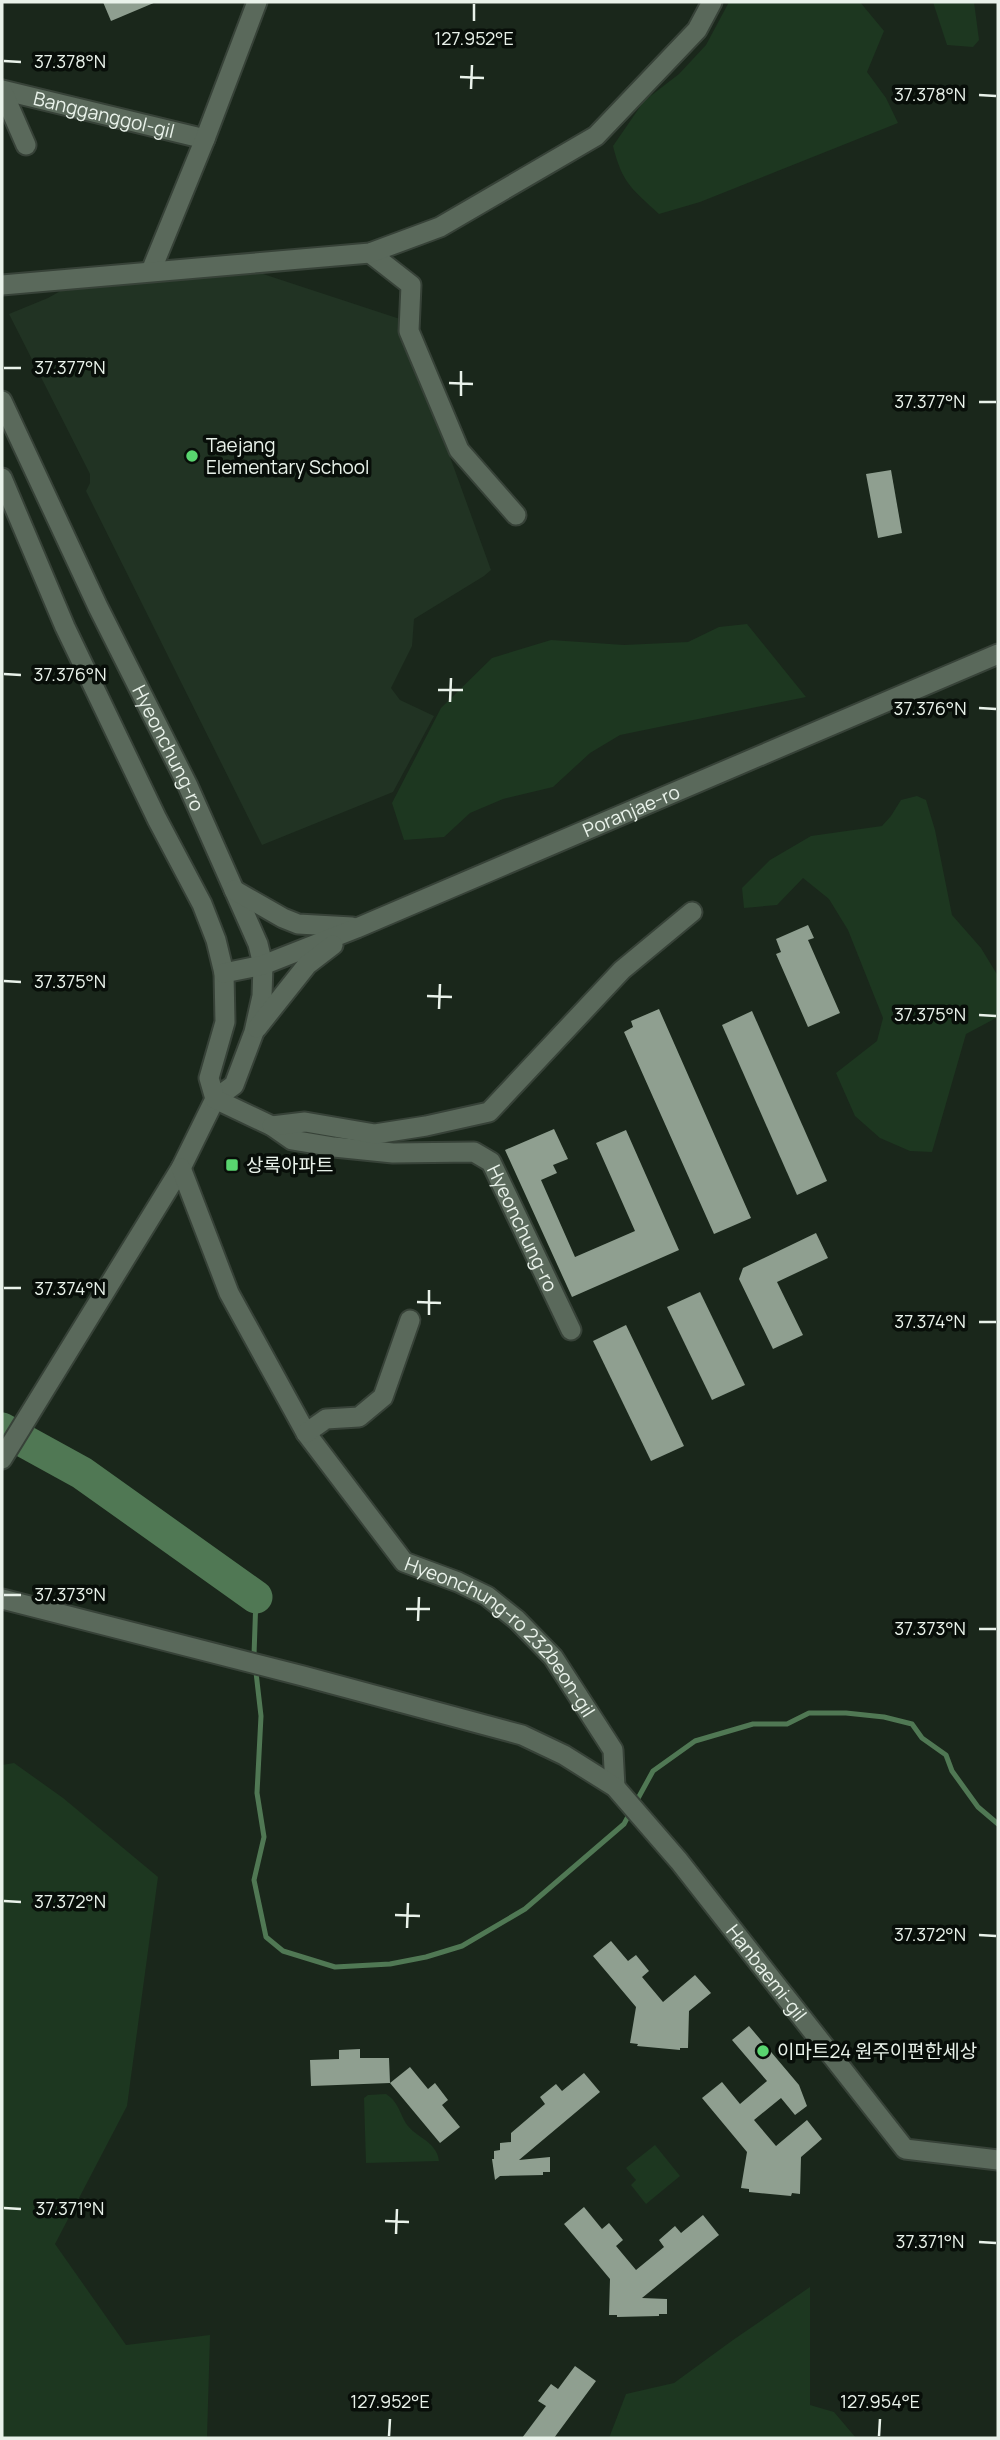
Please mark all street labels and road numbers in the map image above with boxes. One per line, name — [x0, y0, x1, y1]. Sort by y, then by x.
street label: Bangganggol-gil — [31, 85, 177, 144]
street label: Hyeonchung-ro — [126, 681, 211, 815]
street label: Poranjae-ro — [579, 779, 684, 843]
street label: Hyeonchung-ro — [481, 1160, 564, 1296]
street label: Hyeonchung-ro 232beon-gil — [401, 1550, 601, 1722]
street label: Hanbaemi-gil — [721, 1919, 813, 2026]

